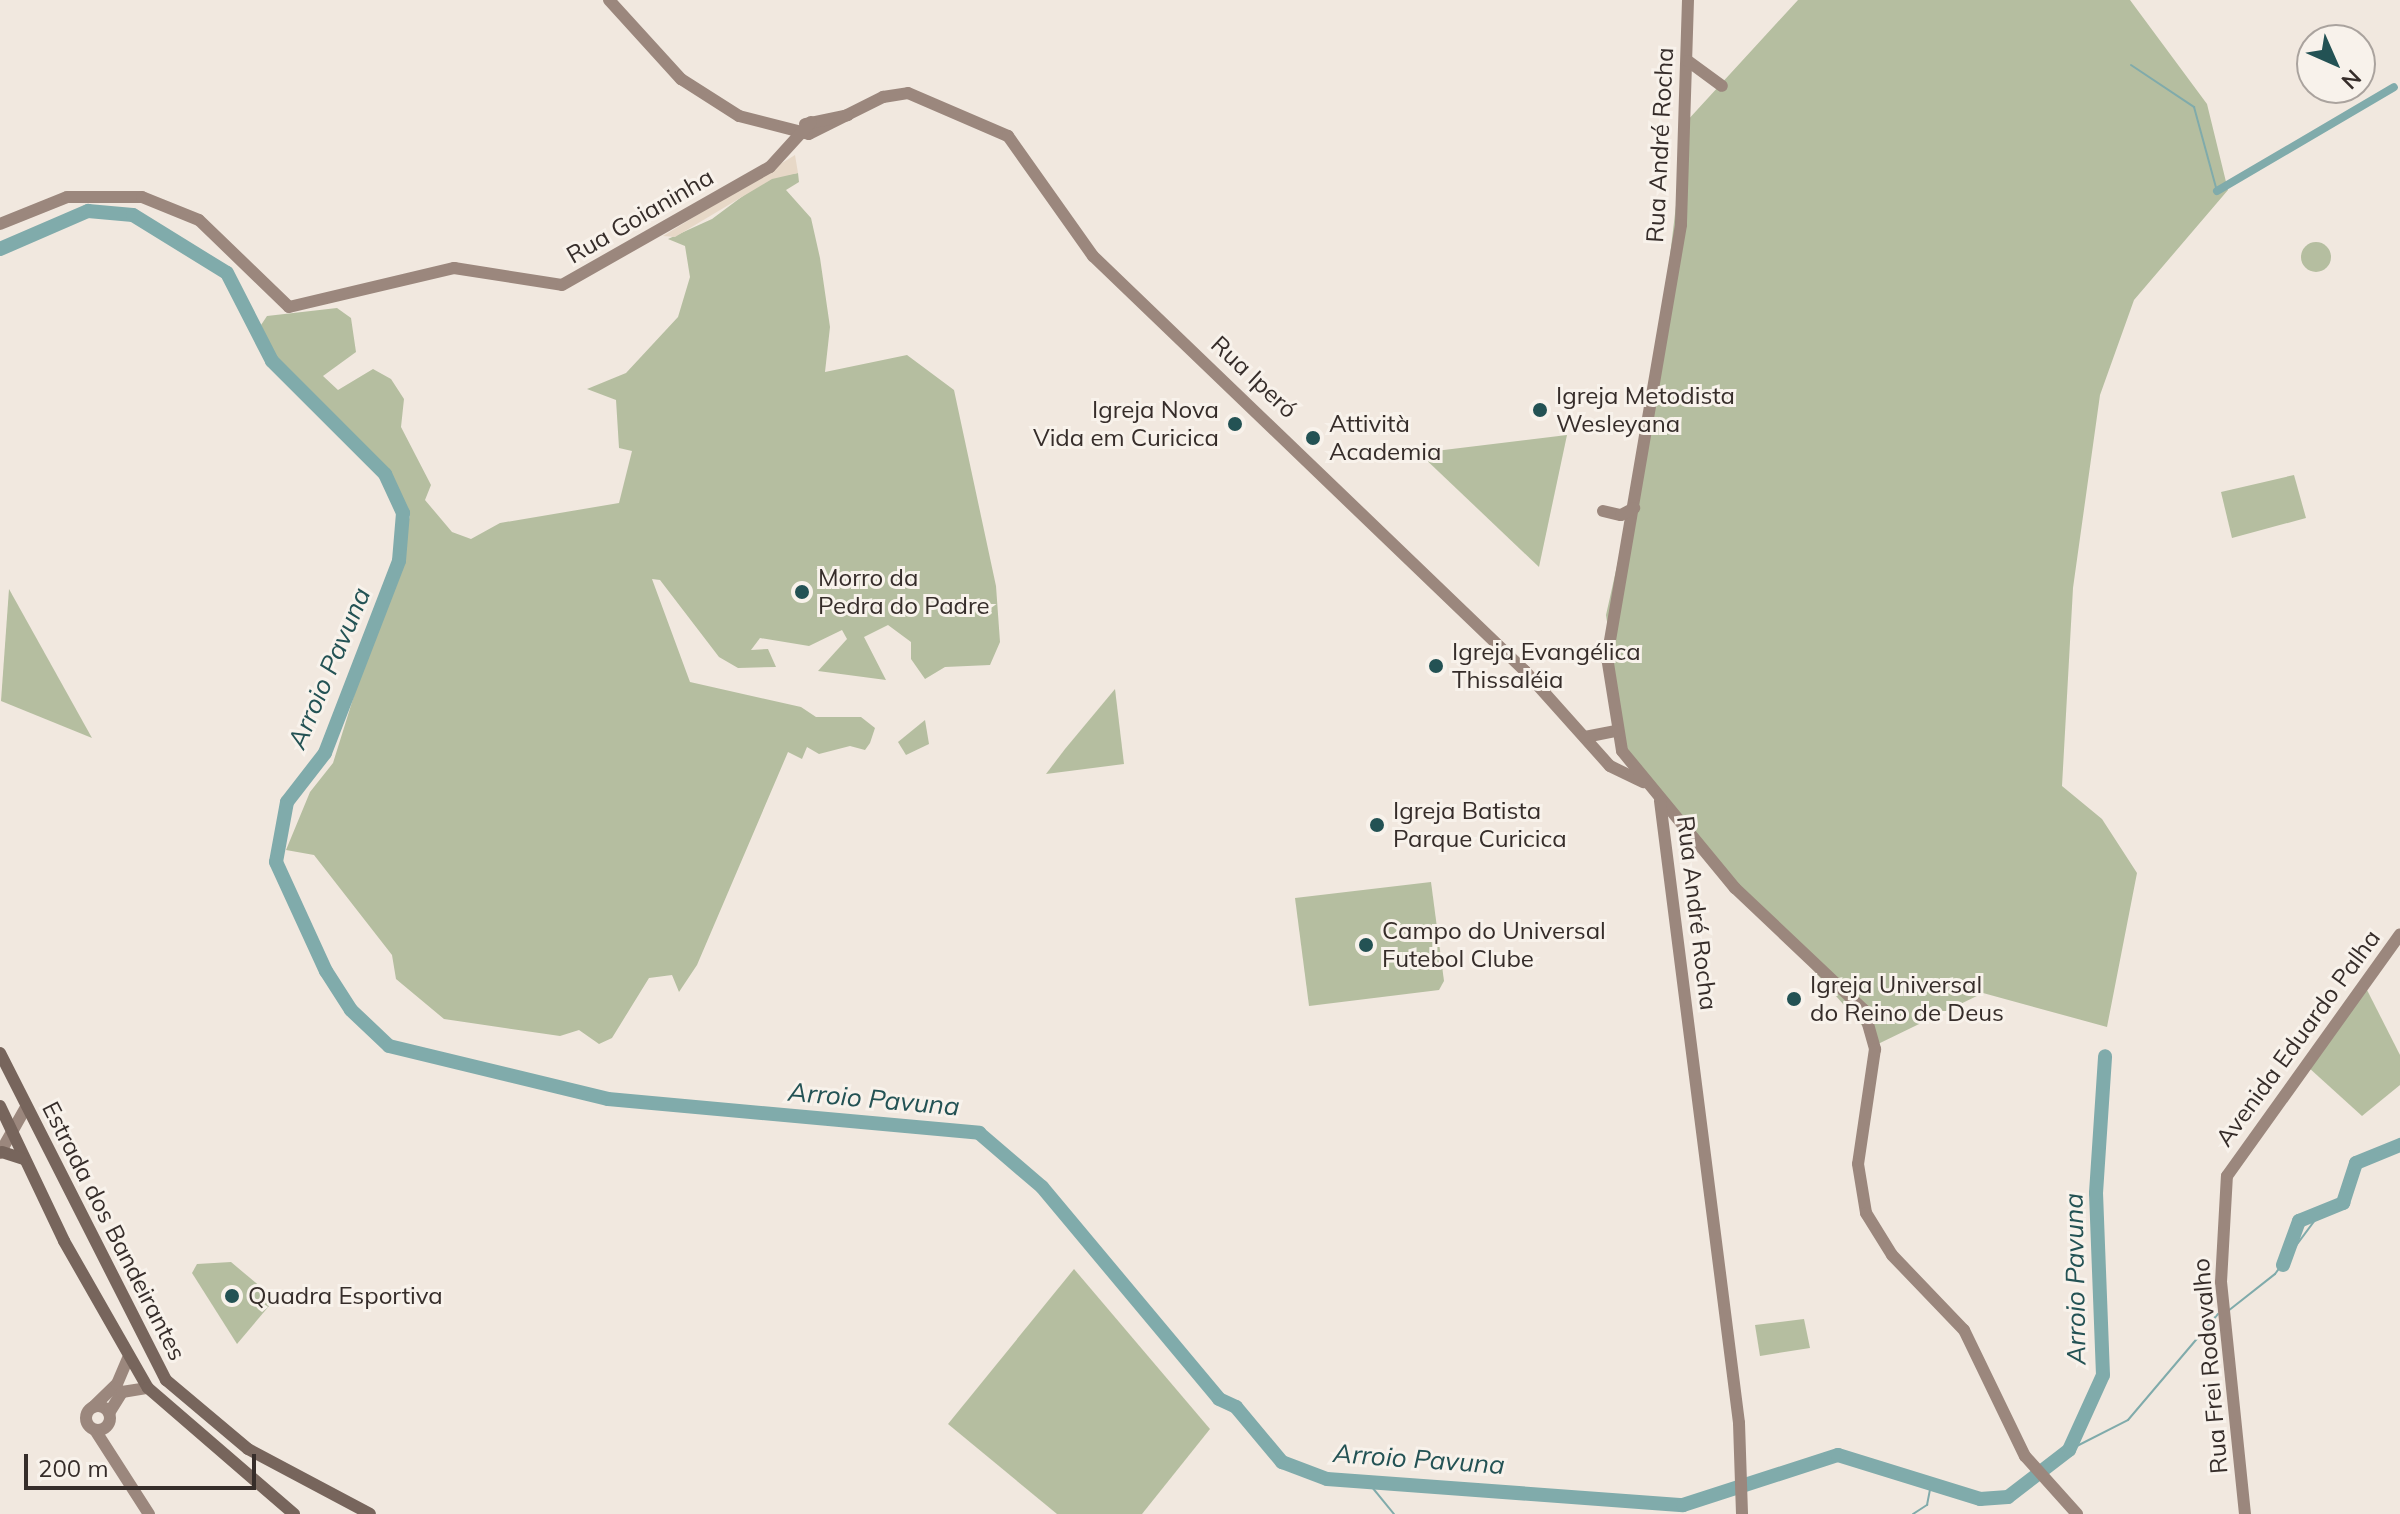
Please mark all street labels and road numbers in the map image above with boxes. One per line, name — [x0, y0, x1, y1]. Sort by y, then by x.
street label: Rua André Rocha — [1641, 47, 1679, 243]
street label: Rua Goianinha — [561, 162, 719, 270]
street label: Rua Iperó — [1205, 330, 1303, 424]
street label: Rua André Rocha — [1671, 814, 1723, 1012]
street label: Avenida Eduardo Palha — [2210, 924, 2386, 1152]
street label: Estrada dos Bandeirantes — [36, 1097, 192, 1365]
street label: Rua Frei Rodovalho — [2186, 1257, 2234, 1475]

